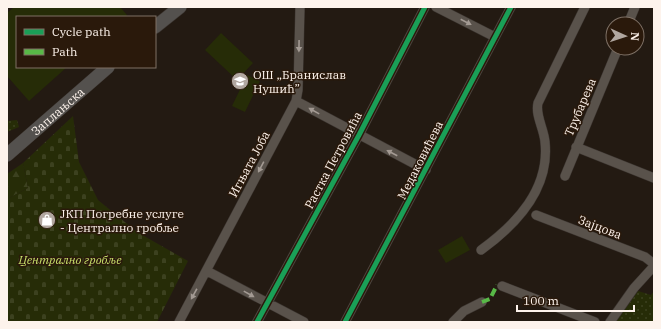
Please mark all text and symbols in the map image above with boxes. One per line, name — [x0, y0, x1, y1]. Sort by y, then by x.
legend — [16, 16, 156, 68]
north arrow — [605, 16, 645, 56]
one-way arrow — [460, 19, 471, 25]
text: Cycle path — [52, 24, 111, 39]
text: N — [628, 32, 642, 42]
one-way arrow — [296, 40, 303, 52]
text: Path — [52, 44, 78, 59]
place label: ОШ „Бранислав Нушић” — [253, 67, 346, 96]
school or university icon: ОШ „Бранислав Нушић” — [230, 71, 250, 91]
street label: Трубарева — [561, 75, 599, 138]
street label: Заплањска — [28, 83, 88, 138]
one-way arrow — [308, 108, 320, 114]
street label: Растка Петровића — [301, 109, 365, 211]
street label: Медаковићева — [394, 118, 446, 202]
street label: Игњата Јоба — [225, 128, 273, 200]
one-way arrow — [386, 149, 398, 156]
one-way arrow — [258, 161, 265, 173]
place label: ЈКП Погребне услуге - Централно гробље — [60, 206, 184, 235]
shop icon: ЈКП Погребне услуге - Централно гробље — [37, 210, 57, 230]
street label: Зајцова — [576, 212, 624, 242]
park label: Централно гробље — [17, 252, 122, 267]
scale bar — [517, 287, 634, 313]
one-way arrow — [191, 289, 197, 300]
one-way arrow — [243, 290, 255, 297]
text: 100 m — [523, 293, 559, 308]

